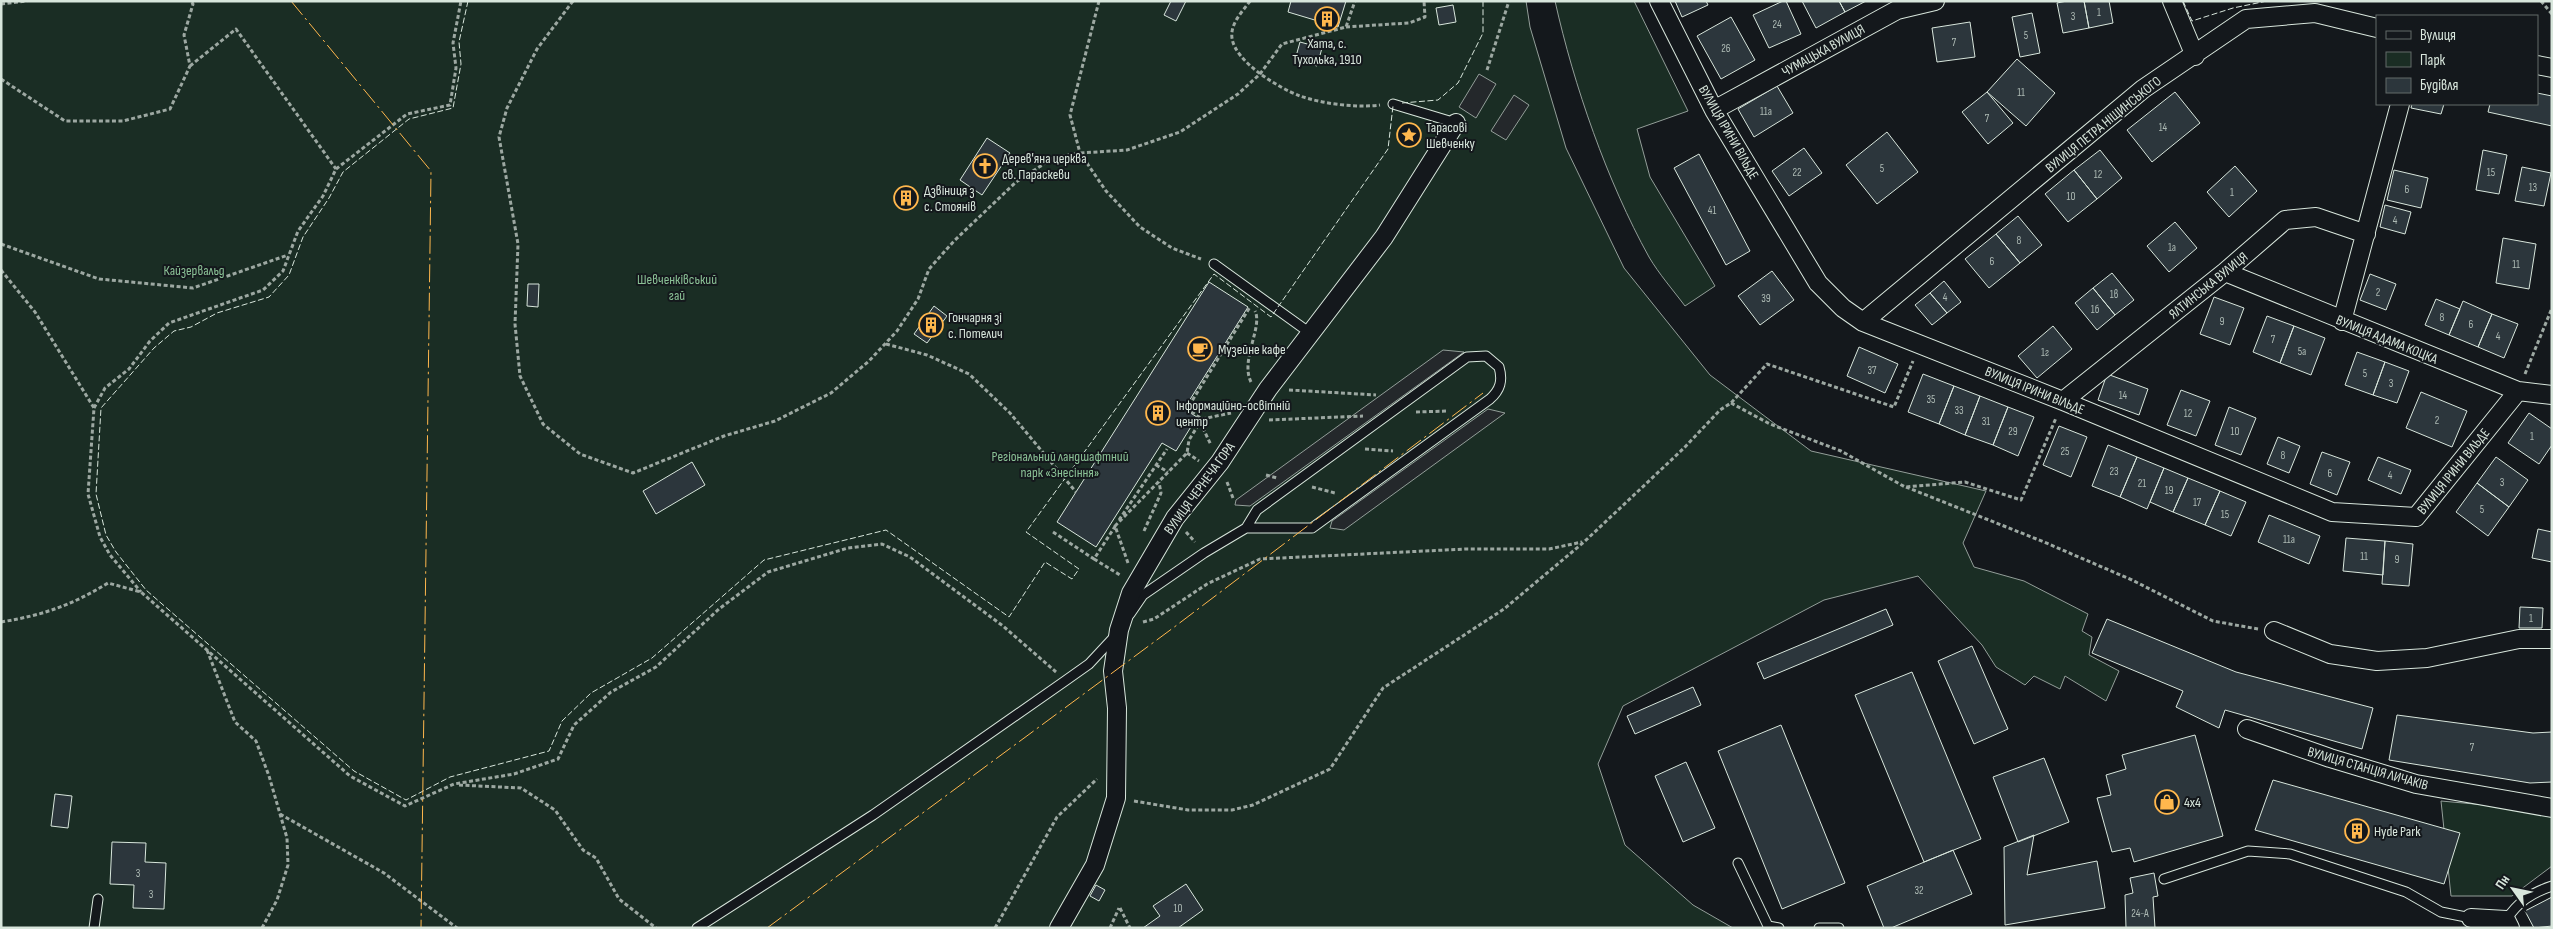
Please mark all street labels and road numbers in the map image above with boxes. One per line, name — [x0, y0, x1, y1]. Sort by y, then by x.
street label: ЧУМАЦЬКА ВУЛИЦЯ — [1779, 21, 1868, 80]
street label: ВУЛИЦЯ ПЕТРА НІЩИНСЬКОГО — [2042, 72, 2165, 176]
street label: ВУЛИЦЯ ІРИНИ ВІЛЬДЕ — [1695, 82, 1763, 183]
street label: ЯЛТИНСЬКА ВУЛИЦЯ — [2165, 248, 2251, 323]
street label: ВУЛИЦЯ АДАМА КОЦКА — [2333, 311, 2441, 368]
street label: ВУЛИЦЯ ІРИНИ ВІЛЬДЕ — [1983, 363, 2087, 418]
street label: ВУЛИЦЯ ІРИНИ ВІЛЬДЕ — [2413, 425, 2493, 518]
street label: ВУЛИЦЯ ЧЕРНЕЧА ГОРА — [1160, 438, 1239, 538]
street label: ВУЛИЦЯ СТАНЦІЯ ЛИЧАКІВ — [2306, 743, 2430, 794]

